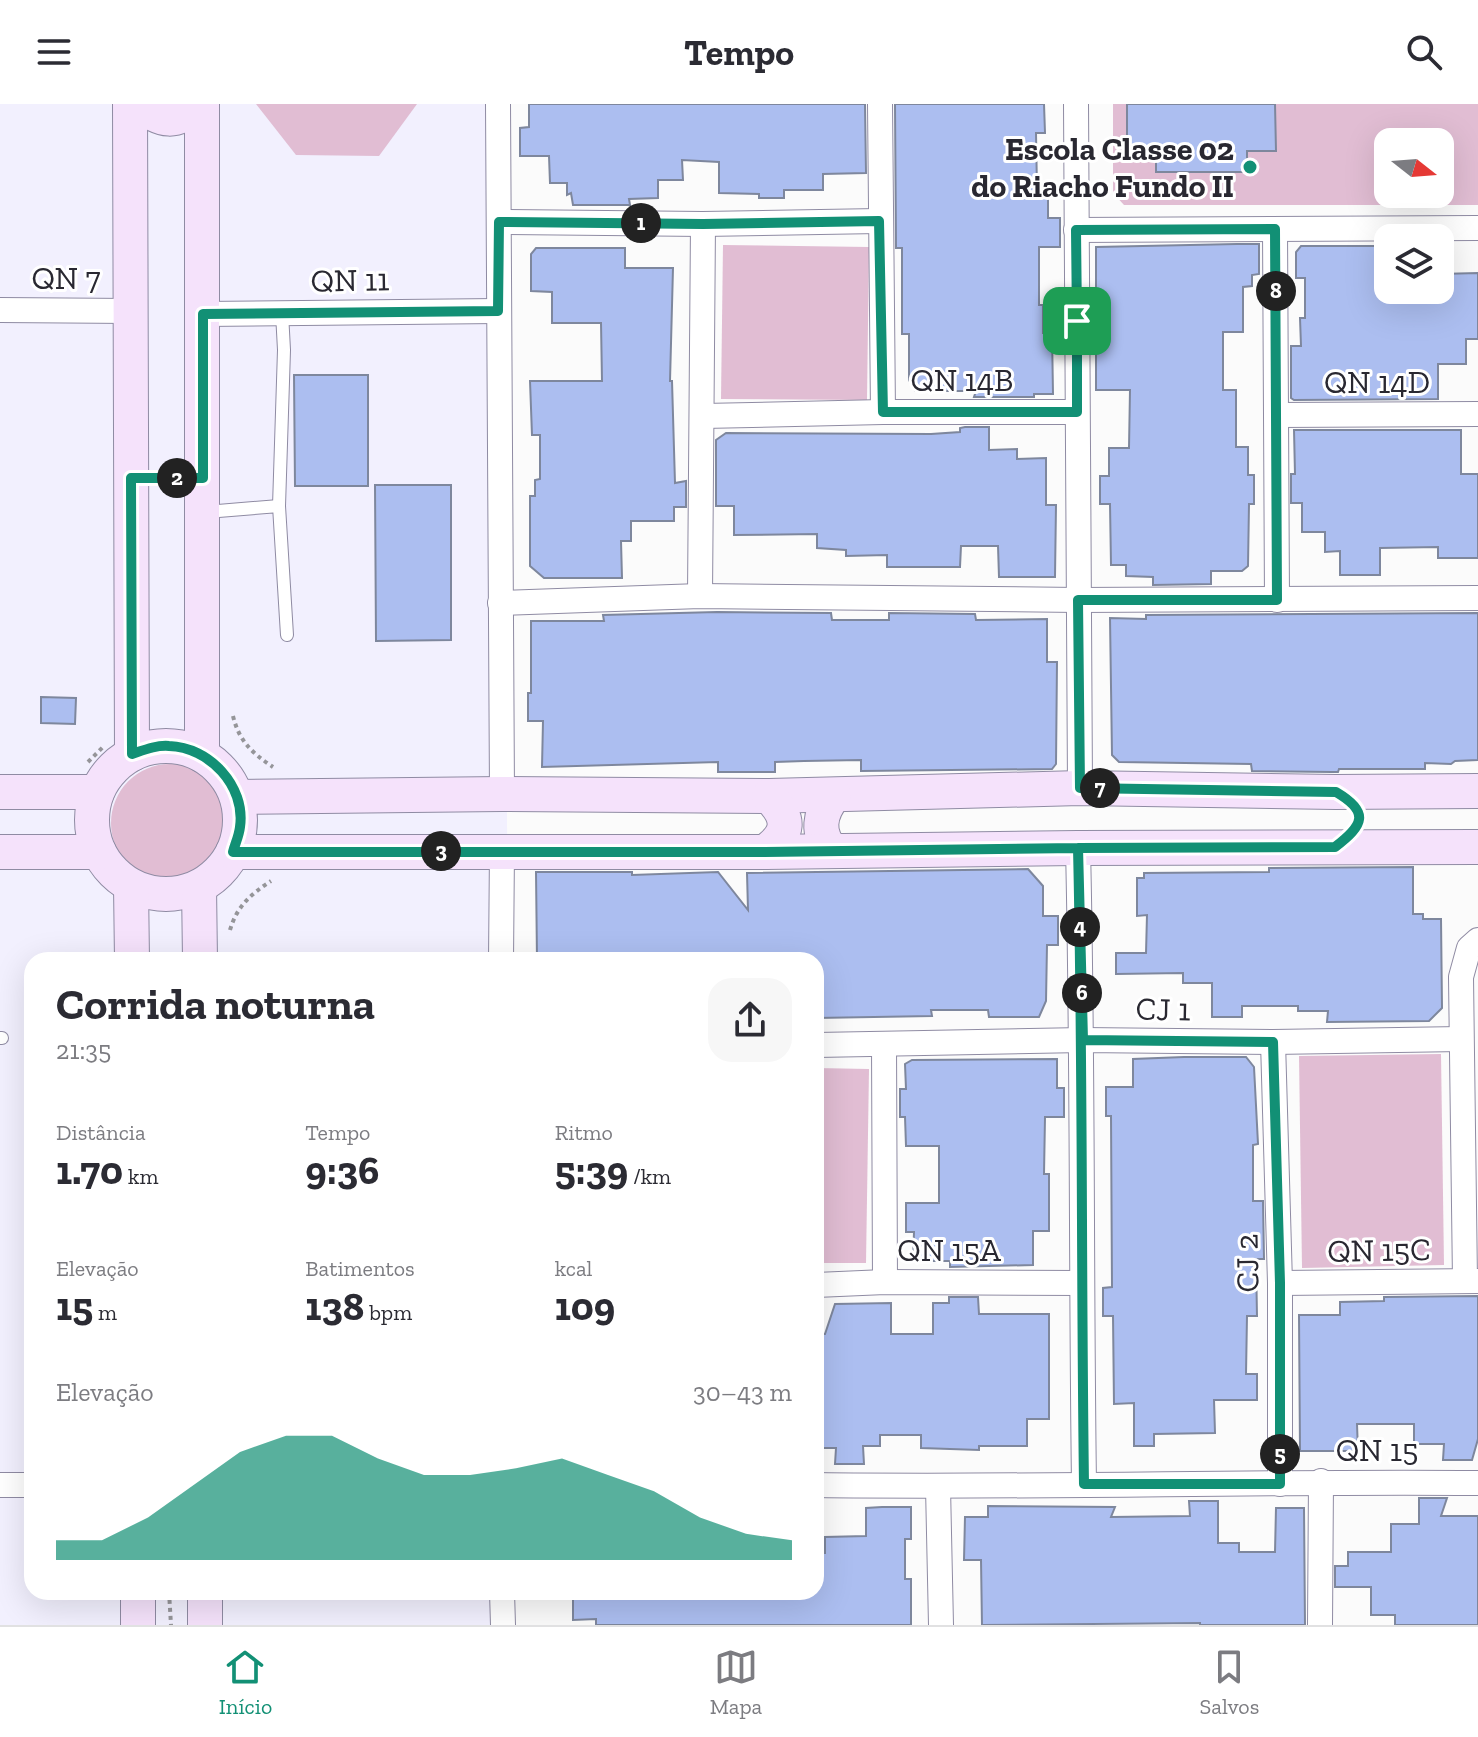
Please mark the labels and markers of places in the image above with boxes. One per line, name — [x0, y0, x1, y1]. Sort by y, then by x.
place label: Escola Classe 02 do Riacho Fundo II — [971, 130, 1234, 205]
marker: Escola Classe 02 do Riacho Fundo II — [1241, 158, 1259, 176]
pin: 1 — [621, 203, 661, 243]
pin: 8 — [1256, 271, 1296, 311]
pin — [1043, 287, 1111, 355]
pin: 2 — [157, 458, 197, 498]
pin: 7 — [1080, 768, 1120, 808]
pin: 3 — [421, 831, 461, 871]
pin: 4 — [1060, 907, 1100, 947]
pin: 6 — [1062, 973, 1102, 1013]
pin: 5 — [1260, 1434, 1300, 1474]

